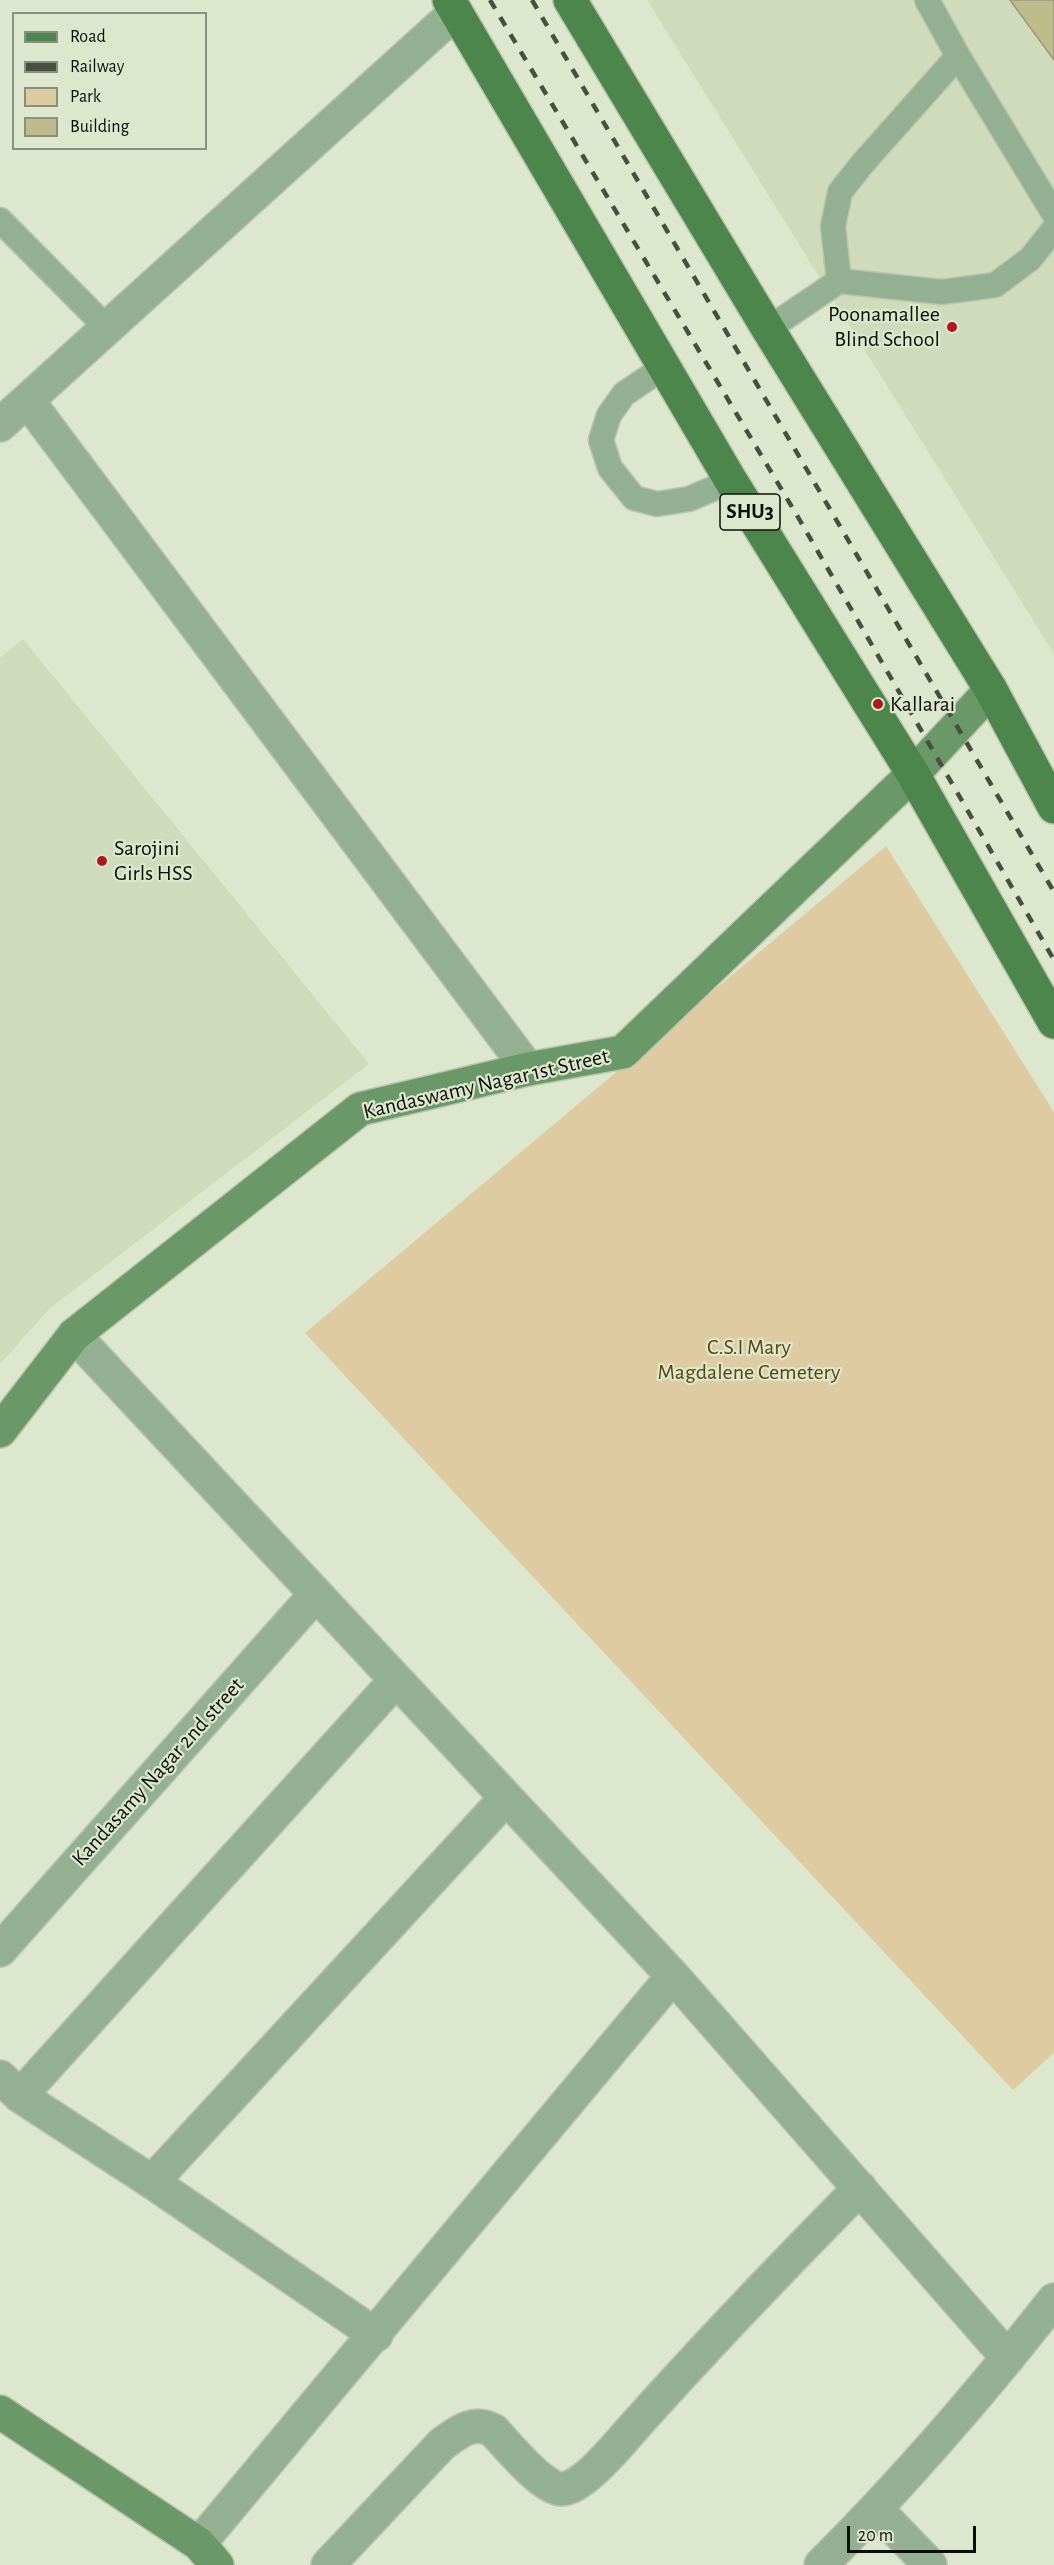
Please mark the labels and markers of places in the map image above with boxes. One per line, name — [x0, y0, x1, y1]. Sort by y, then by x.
place label: Poonamallee Blind School — [828, 301, 940, 352]
marker: Poonamallee Blind School — [945, 320, 959, 334]
place label: Kallarai — [890, 691, 955, 717]
marker: Kallarai — [871, 697, 885, 711]
place label: Sarojini Girls HSS — [114, 835, 193, 886]
marker: Sarojini Girls HSS — [95, 854, 109, 868]

